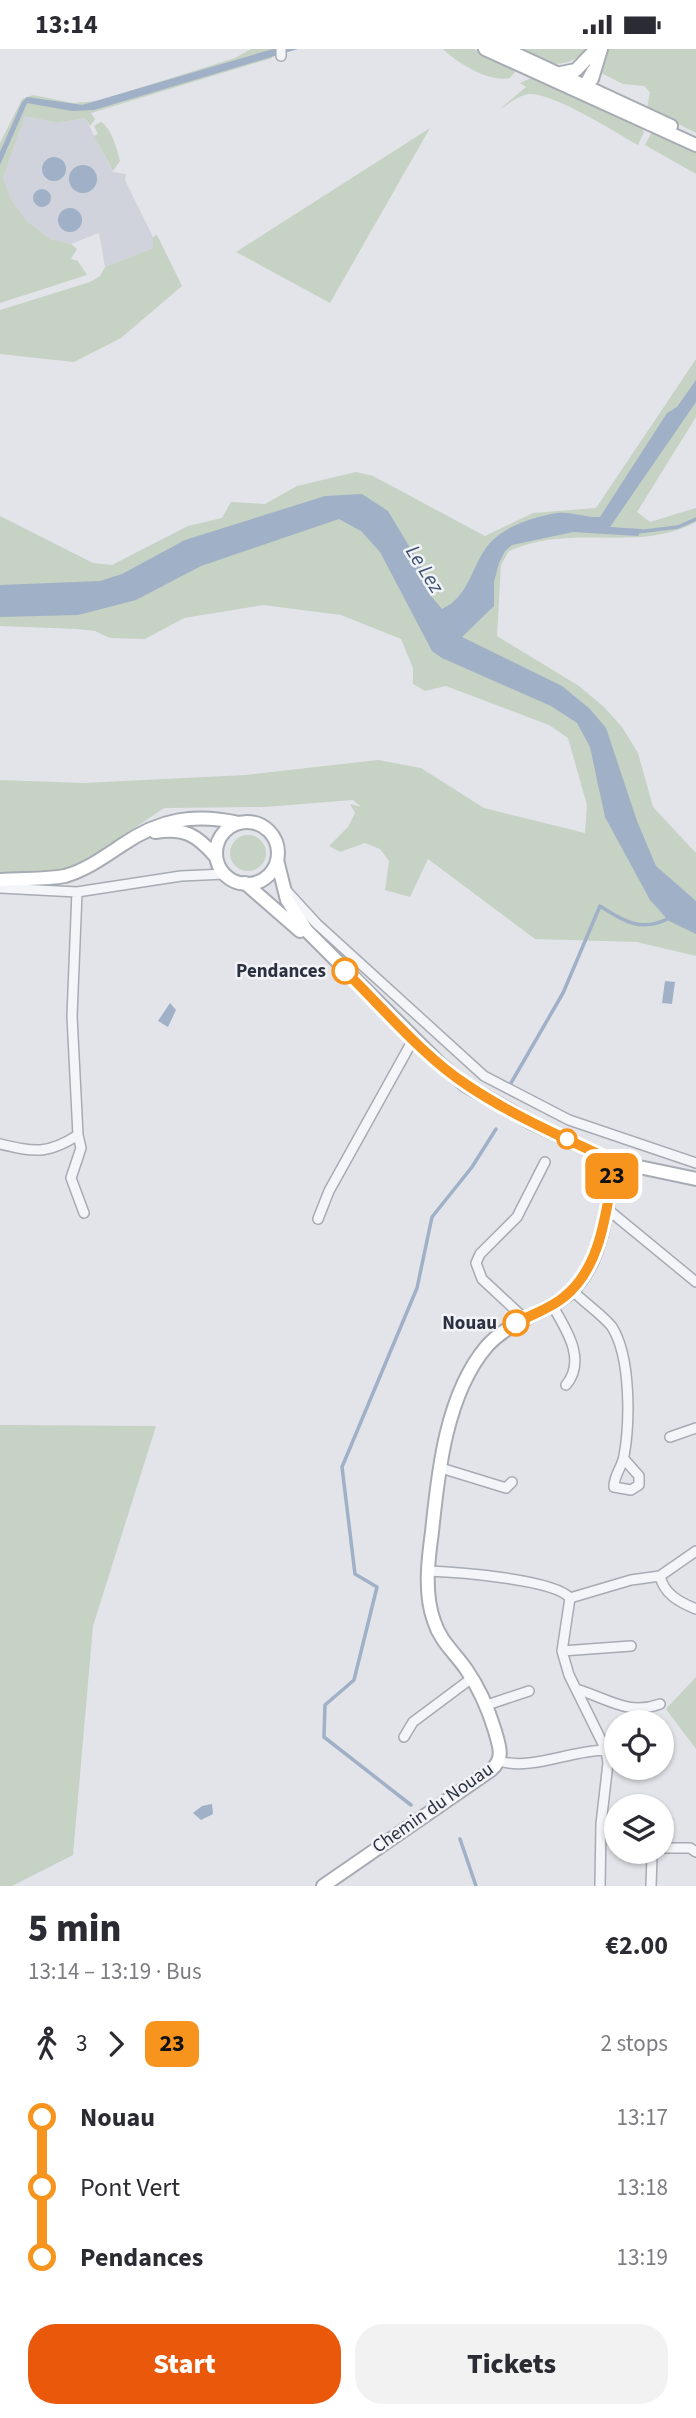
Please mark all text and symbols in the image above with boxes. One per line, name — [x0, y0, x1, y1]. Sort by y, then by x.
text: 13:14 — [35, 6, 98, 43]
water label: Le Lez — [399, 539, 452, 600]
place label: Pendances — [236, 958, 326, 985]
marker: Pendances — [332, 958, 358, 984]
unlabelled marker — [557, 1129, 577, 1149]
line badge: 23 — [580, 1153, 644, 1199]
text: 23 — [599, 1158, 625, 1193]
place label: Nouau — [442, 1310, 497, 1337]
marker: Nouau — [503, 1310, 529, 1336]
map controls — [604, 1710, 674, 1864]
button: locate — [604, 1710, 674, 1780]
street label: Chemin du Nouau — [367, 1756, 499, 1860]
button: layers — [604, 1794, 674, 1864]
text: 5 min — [28, 1902, 121, 1956]
text: €2.00 — [605, 1927, 668, 1964]
text: 13:14 – 13:19 · Bus — [28, 1955, 202, 1988]
icon: walk — [28, 2025, 66, 2063]
icon: forward — [97, 2025, 135, 2063]
text: 23 — [159, 2026, 185, 2061]
text: 3 — [76, 2027, 87, 2060]
text: 2 stops — [601, 2027, 668, 2060]
text: Nouau — [80, 2099, 155, 2136]
text: 13:17 — [617, 2101, 668, 2134]
text: Pont Vert — [80, 2169, 180, 2206]
text: 13:18 — [617, 2171, 668, 2204]
text: Pendances — [80, 2239, 203, 2276]
text: 13:19 — [617, 2241, 668, 2274]
button: Start — [28, 2324, 341, 2404]
button: Tickets — [355, 2324, 668, 2404]

